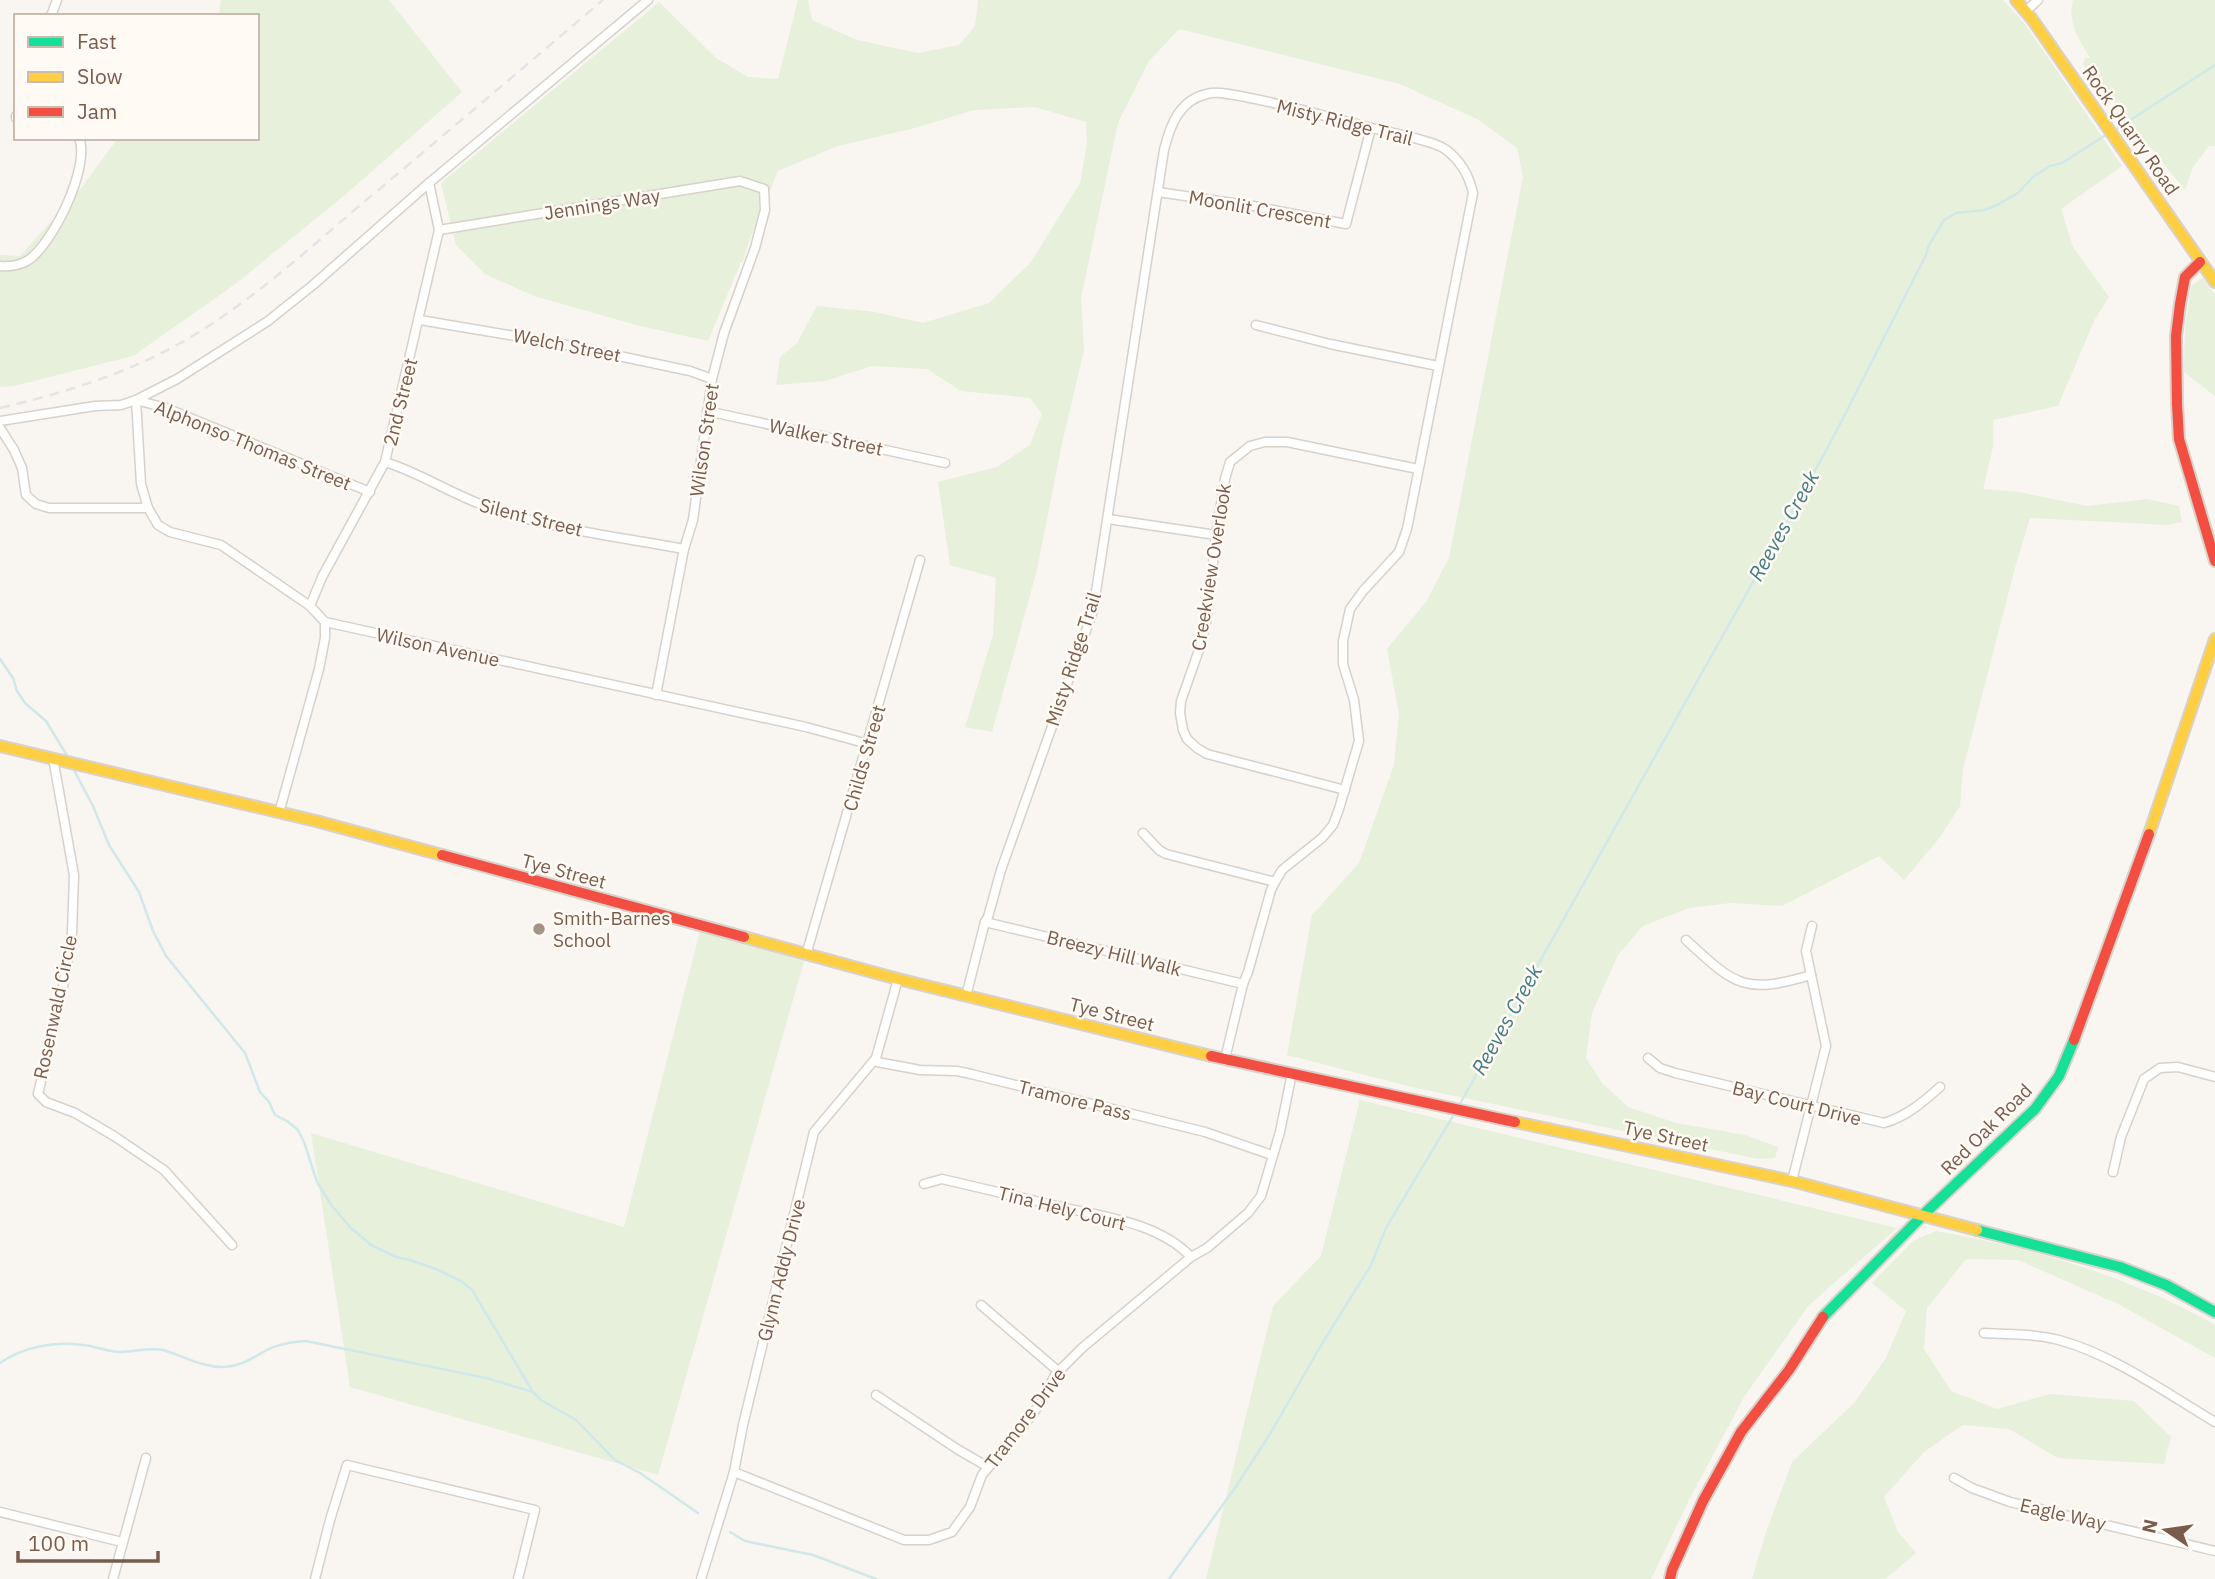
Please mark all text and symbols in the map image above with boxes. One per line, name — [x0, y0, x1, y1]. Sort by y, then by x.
legend — [14, 14, 259, 140]
text: Fast — [77, 27, 117, 55]
street label: Rock Quarry Road — [2077, 61, 2185, 199]
text: Slow — [77, 62, 123, 90]
street label: Misty Ridge Trail — [1274, 93, 1416, 151]
text: Jam — [77, 97, 117, 125]
street label: Jennings Way — [542, 183, 662, 225]
street label: Moonlit Crescent — [1187, 185, 1333, 233]
street label: Welch Street — [511, 323, 623, 367]
street label: 2nd Street — [377, 356, 423, 448]
street label: Wilson Street — [684, 382, 724, 498]
street label: Alphonso Thomas Street — [151, 395, 355, 495]
street label: Walker Street — [767, 413, 885, 461]
water label: Reeves Creek — [1741, 464, 1825, 586]
street label: Creekview Overlook — [1186, 482, 1236, 652]
street label: Silent Street — [477, 493, 585, 541]
street label: Misty Ridge Trail — [1040, 589, 1106, 729]
street label: Wilson Avenue — [374, 622, 502, 672]
street label: Childs Street — [837, 702, 891, 814]
street label: Tye Street — [519, 848, 609, 894]
place label: Smith-Barnes School — [553, 906, 670, 952]
marker: Smith-Barnes School — [531, 921, 547, 937]
street label: Breezy Hill Walk — [1044, 925, 1184, 981]
street label: Rosenwald Circle — [28, 933, 82, 1081]
water label: Reeves Creek — [1464, 958, 1548, 1080]
street label: Tye Street — [1067, 992, 1157, 1036]
street label: Tramore Pass — [1016, 1074, 1134, 1126]
street label: Bay Court Drive — [1730, 1075, 1864, 1131]
street label: Red Oak Road — [1935, 1078, 2037, 1180]
street label: Tye Street — [1621, 1115, 1711, 1157]
street label: Tina Hely Court — [996, 1181, 1128, 1235]
street label: Glynn Addy Drive — [752, 1196, 810, 1344]
street label: Tramore Drive — [979, 1363, 1071, 1473]
street label: Eagle Way — [2018, 1492, 2109, 1536]
north arrow — [2131, 1495, 2201, 1565]
text: N — [2136, 1517, 2163, 1536]
scale bar — [18, 1520, 158, 1564]
text: 100 m — [28, 1529, 89, 1557]

